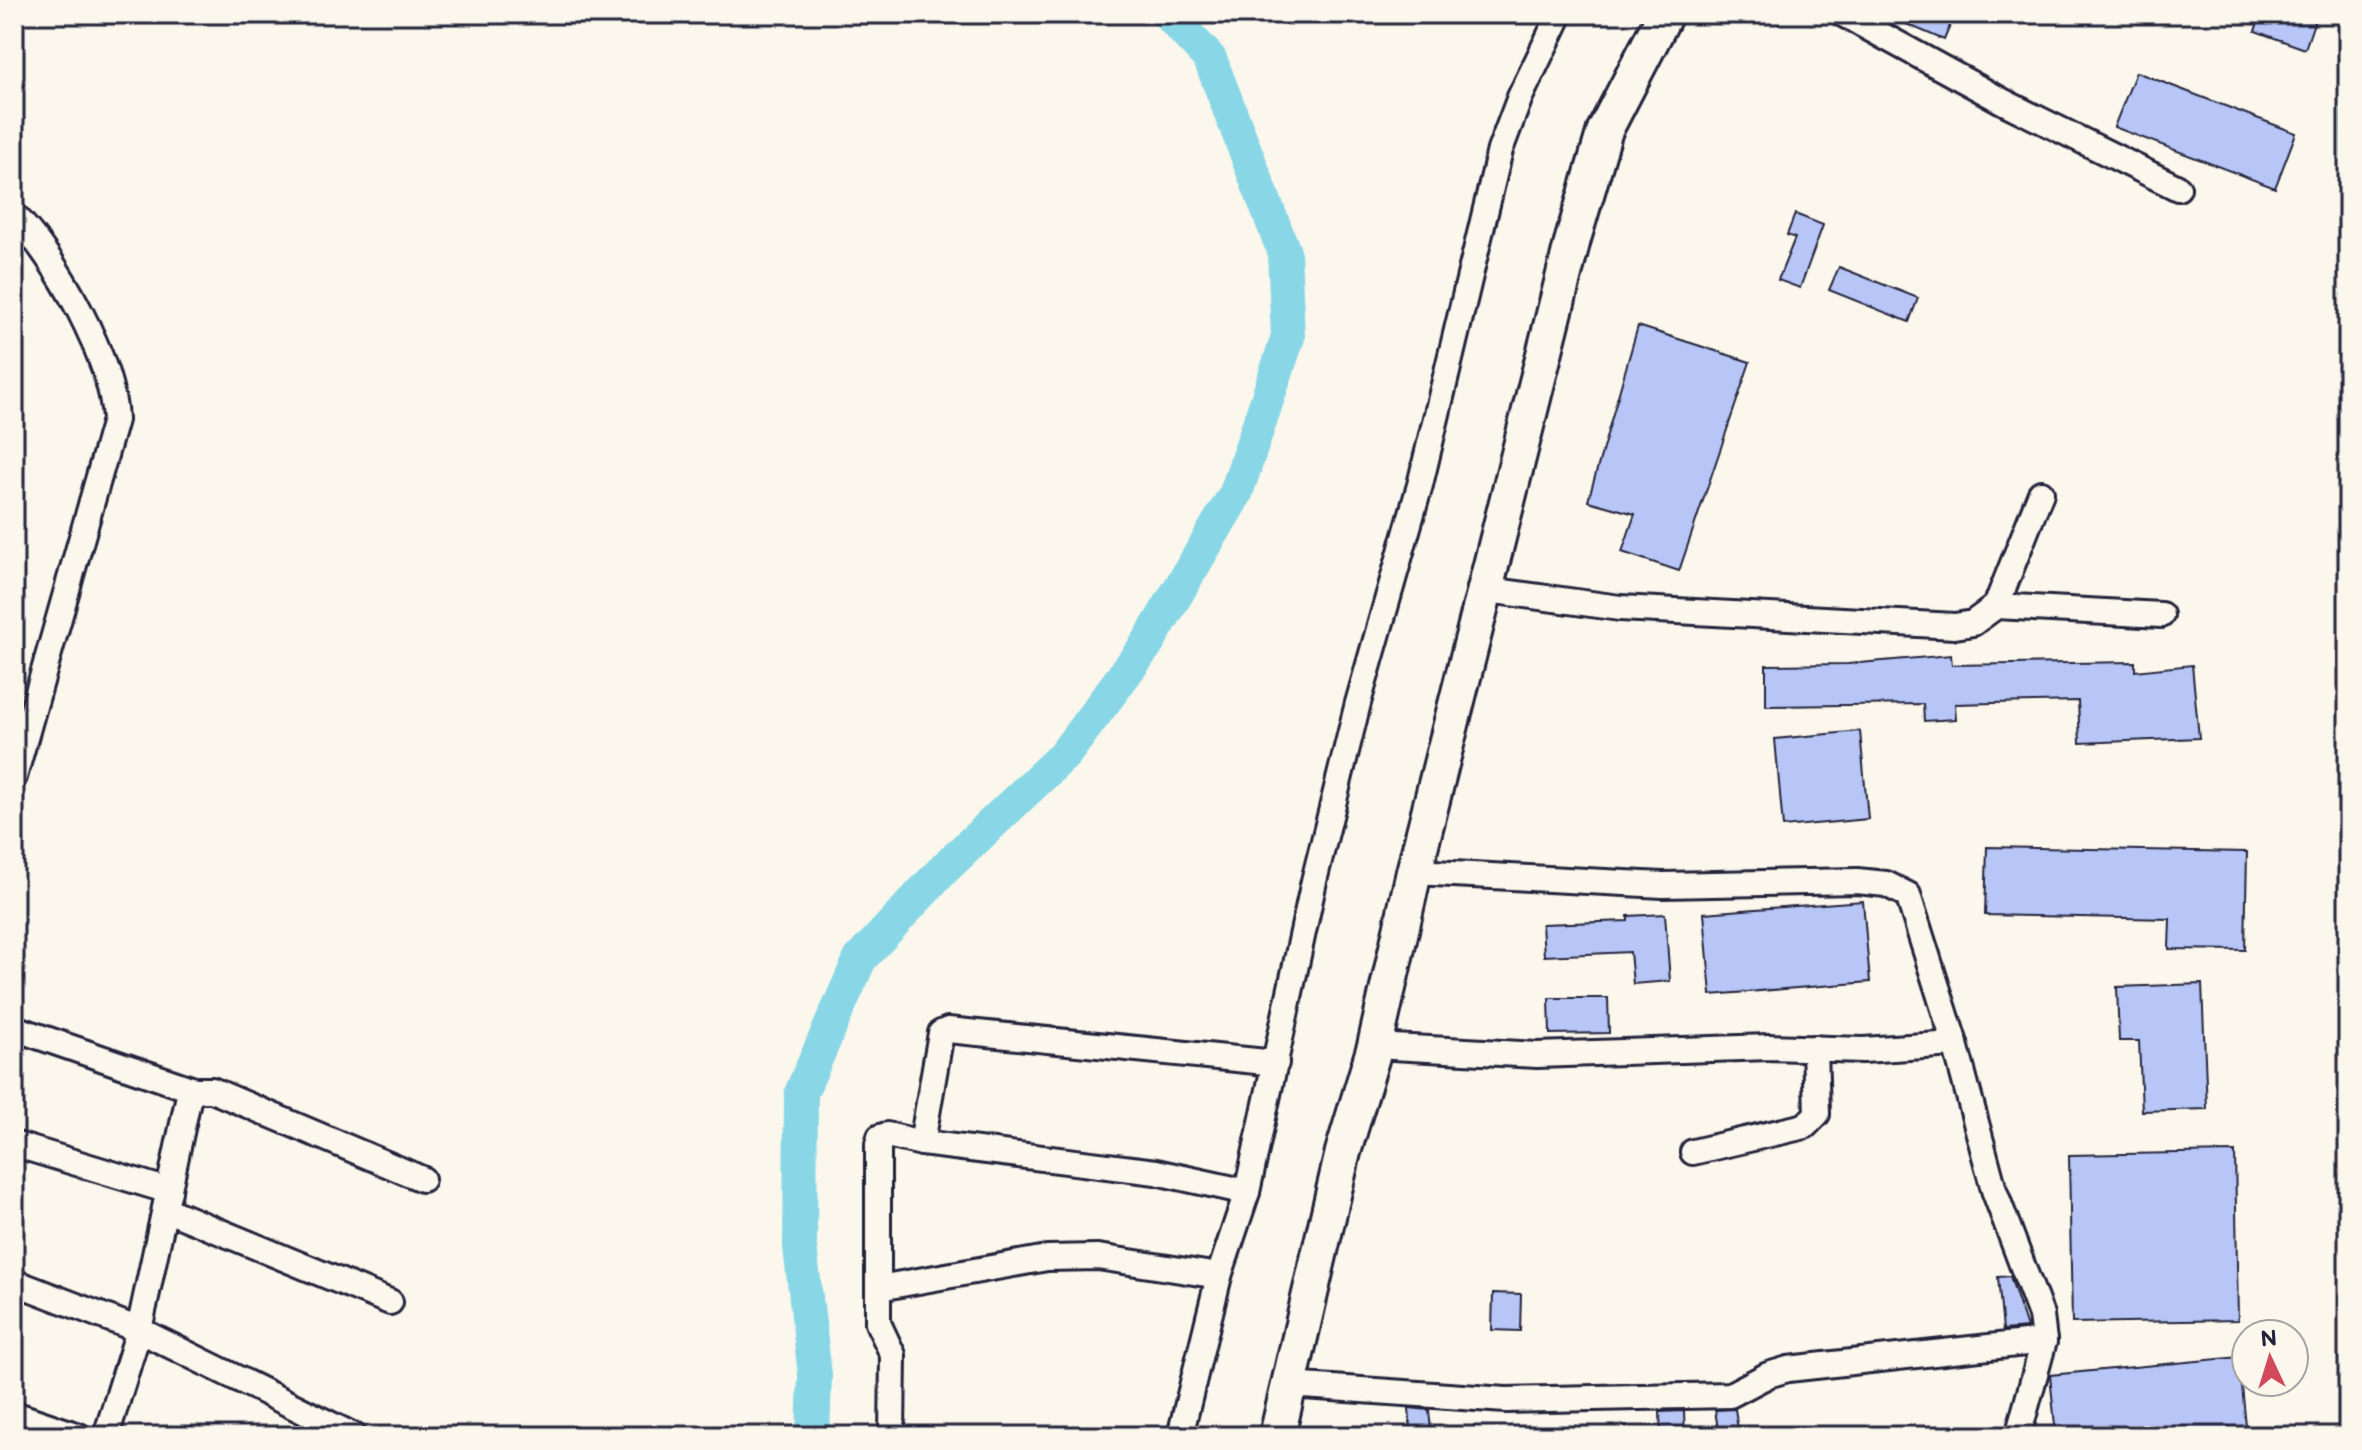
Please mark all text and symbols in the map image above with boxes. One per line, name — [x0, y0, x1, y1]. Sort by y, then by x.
north arrow — [2230, 1318, 2310, 1398]
text: N — [2260, 1326, 2278, 1354]

